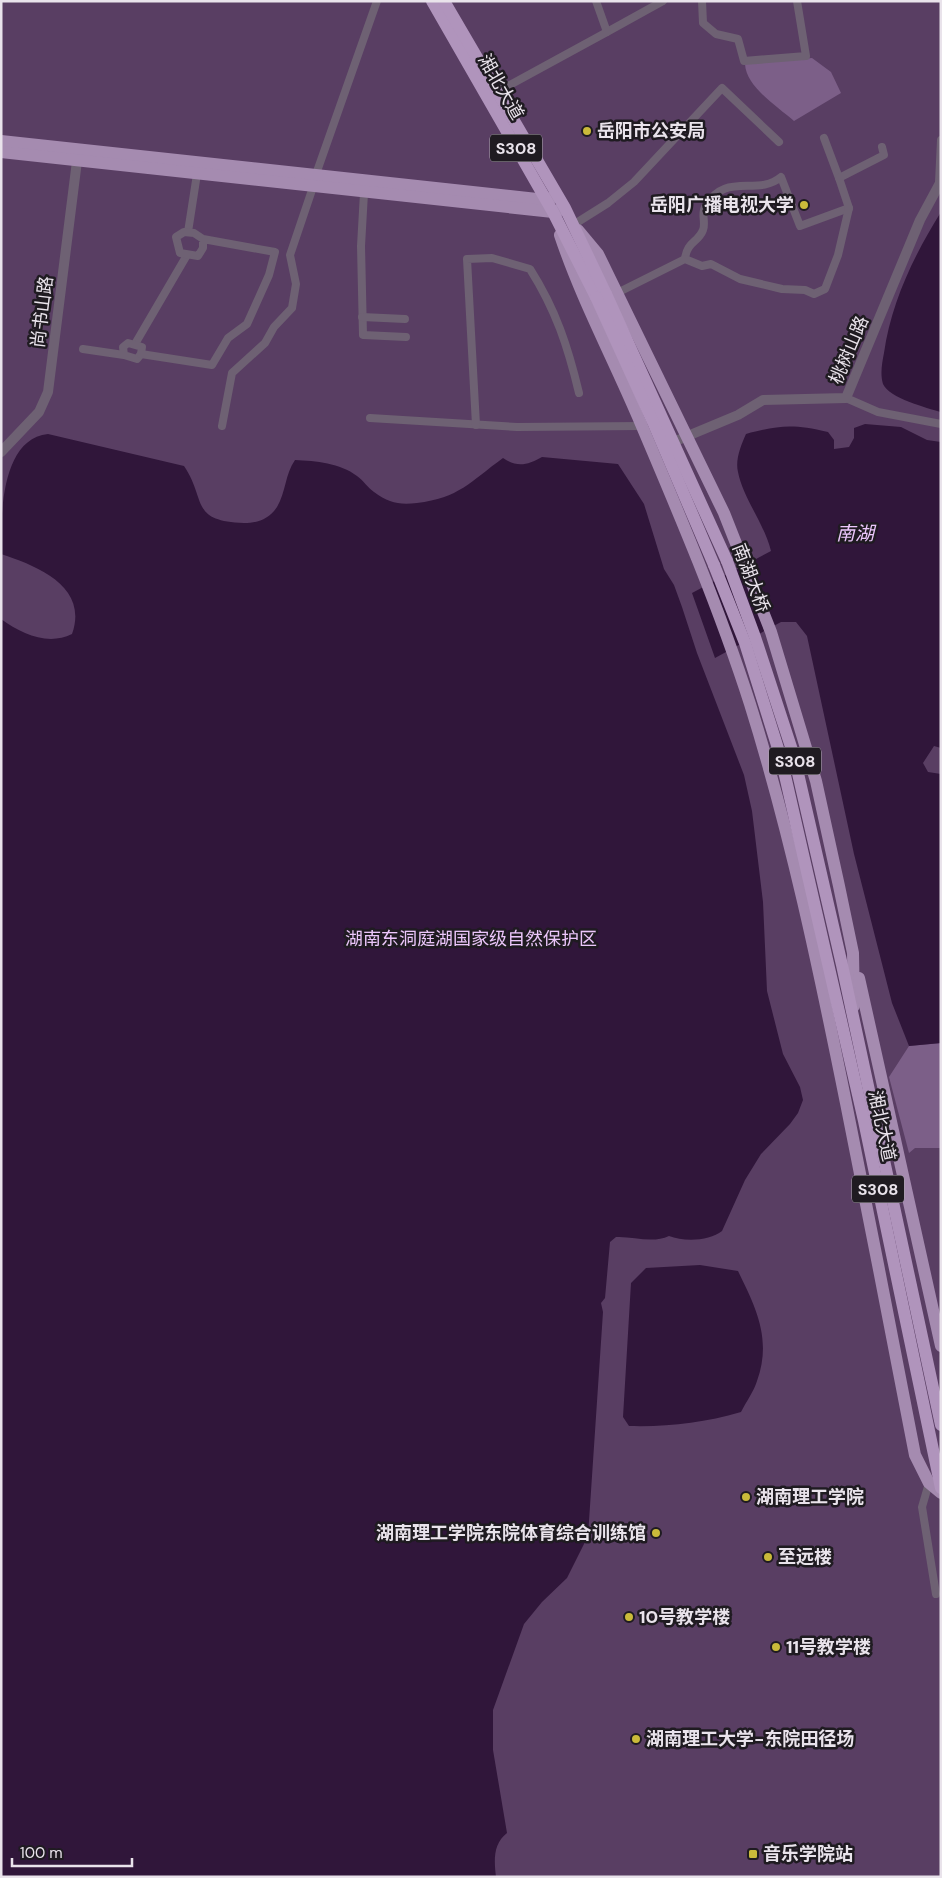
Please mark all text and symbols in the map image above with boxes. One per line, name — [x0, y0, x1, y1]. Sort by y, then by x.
street label: 湘北大道 — [473, 50, 529, 124]
place label: 岳阳市公安局 — [597, 119, 705, 143]
marker: 岳阳市公安局 — [581, 125, 593, 137]
road number: S308 — [490, 134, 542, 162]
place label: 岳阳广播电视大学 — [650, 193, 794, 217]
marker: 岳阳广播电视大学 — [798, 199, 810, 211]
street label: 尚书山路 — [26, 275, 58, 349]
street label: 桃树山路 — [824, 312, 874, 388]
water label: 南湖 — [836, 521, 877, 546]
street label: 南湖大桥 — [727, 540, 775, 616]
road number: S308 — [769, 748, 821, 774]
park label: 湖南东洞庭湖国家级自然保护区 — [345, 927, 597, 951]
street label: 湘北大道 — [863, 1088, 901, 1164]
road number: S308 — [852, 1176, 904, 1202]
place label: 湖南理工学院 — [756, 1485, 864, 1509]
marker: 湖南理工学院 — [740, 1491, 752, 1503]
place label: 湖南理工学院东院体育综合训练馆 — [376, 1521, 646, 1545]
marker: 湖南理工学院东院体育综合训练馆 — [650, 1527, 662, 1539]
place label: 至远楼 — [778, 1545, 832, 1569]
marker: 至远楼 — [762, 1551, 774, 1563]
place label: 10号教学楼 — [639, 1605, 730, 1629]
marker: 10号教学楼 — [623, 1611, 635, 1623]
place label: 11号教学楼 — [786, 1635, 871, 1659]
marker: 11号教学楼 — [770, 1641, 782, 1653]
place label: 湖南理工大学-东院田径场 — [646, 1727, 854, 1751]
marker: 湖南理工大学-东院田径场 — [630, 1733, 642, 1745]
scale bar — [12, 1836, 132, 1868]
place label: 音乐学院站 — [763, 1842, 853, 1866]
text: 100 m — [20, 1843, 63, 1863]
marker: 音乐学院站 — [747, 1848, 759, 1860]

